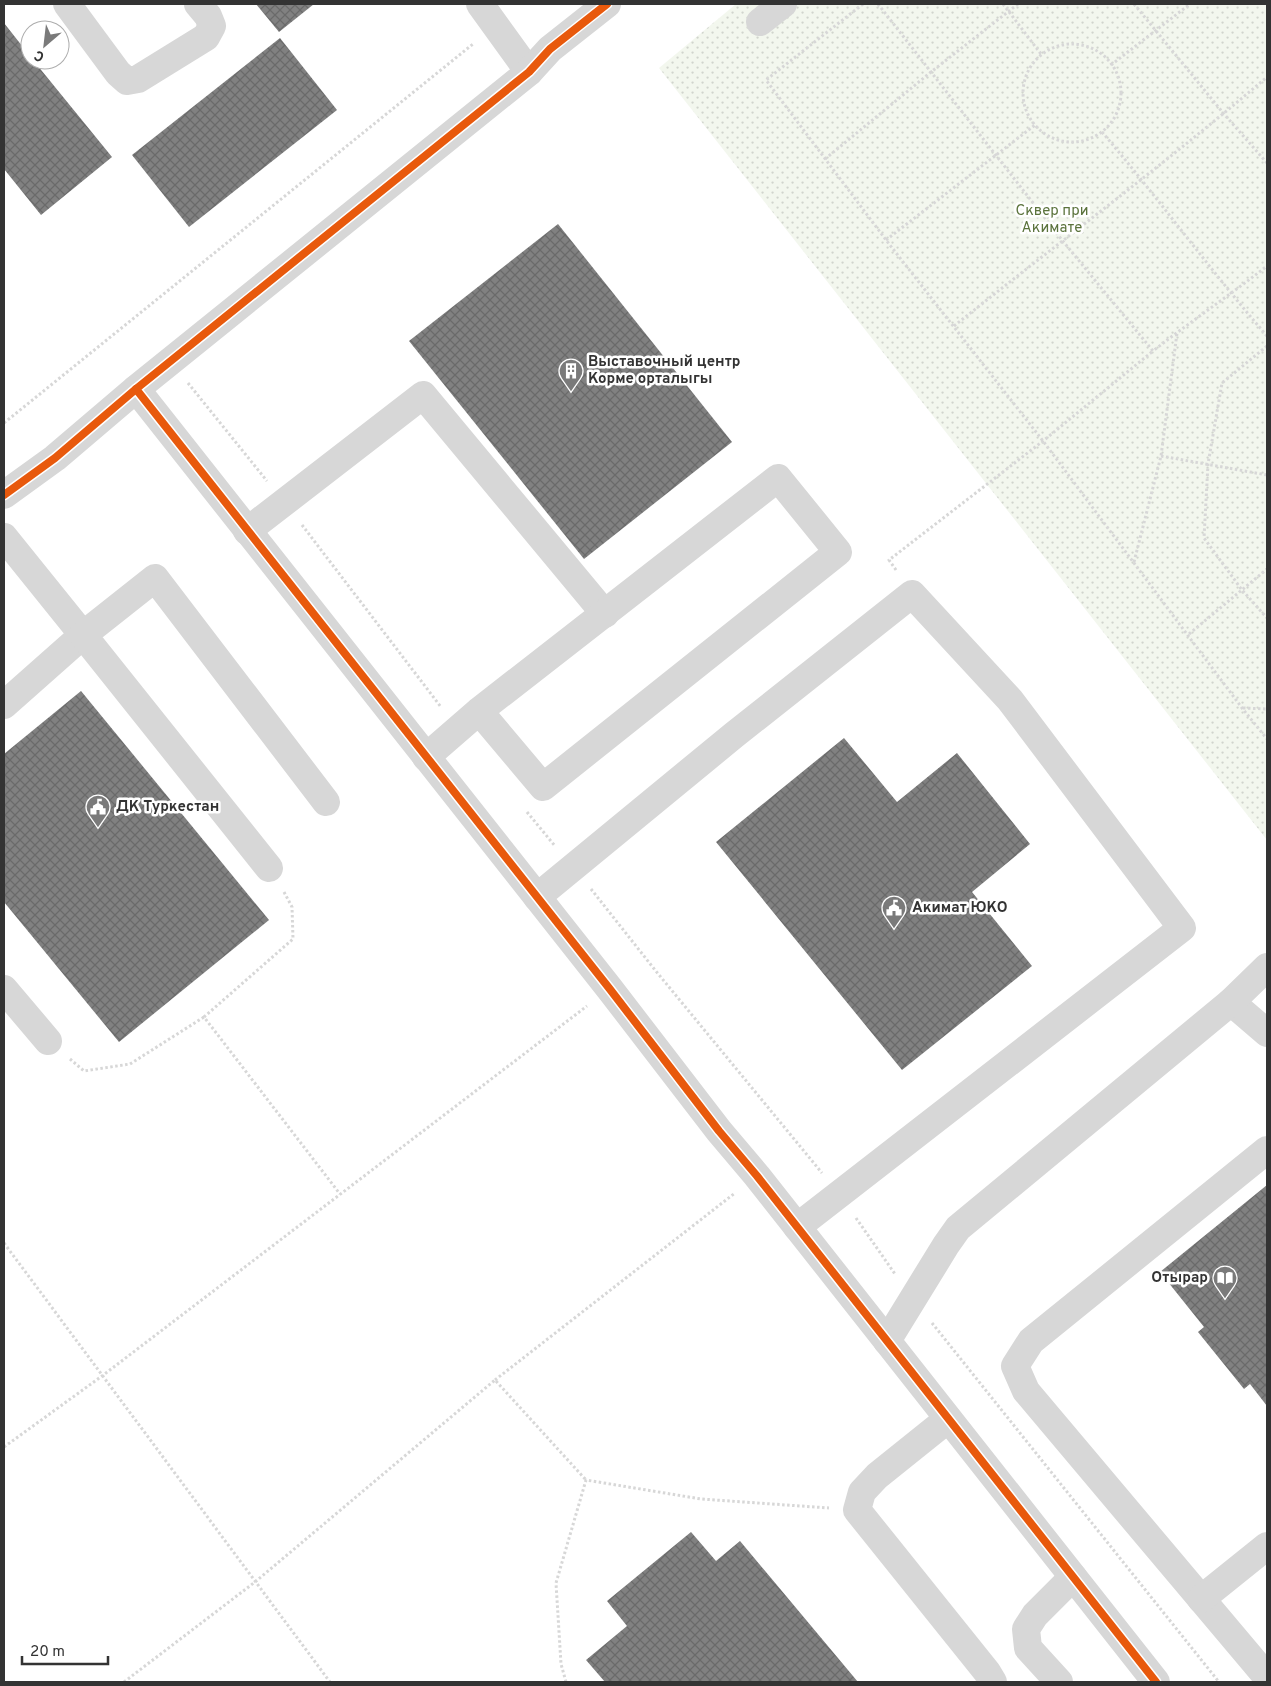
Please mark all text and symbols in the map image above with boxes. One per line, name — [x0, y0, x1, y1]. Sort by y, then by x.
north arrow — [20, 20, 70, 70]
text: С — [32, 46, 48, 65]
park label: Сквер при Акимате — [1015, 202, 1089, 238]
place label: Выставочный центр Корме орталыгы — [588, 353, 740, 389]
building icon: Выставочный центр Корме орталыгы — [558, 358, 584, 392]
public building icon: ДК Туркестан — [85, 794, 111, 828]
place label: ДК Туркестан — [116, 798, 219, 817]
public building icon: Акимат ЮКО — [881, 895, 907, 929]
place label: Акимат ЮКО — [912, 899, 1008, 918]
library icon: Отырар — [1212, 1265, 1238, 1299]
place label: Отырар — [1151, 1269, 1208, 1288]
scale bar — [22, 1634, 109, 1666]
text: 20 m — [30, 1643, 65, 1662]

